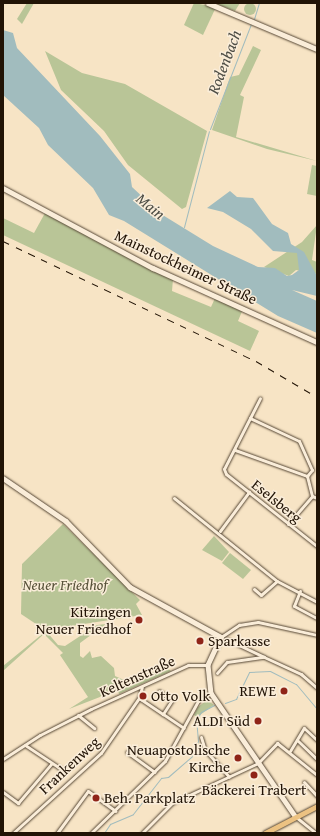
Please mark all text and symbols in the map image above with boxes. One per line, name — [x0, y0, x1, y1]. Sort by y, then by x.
water label: Rodenbach — [203, 27, 245, 97]
water label: Main — [133, 189, 169, 223]
street label: Mainstockheimer Straße — [112, 226, 260, 308]
street label: Eselsberg — [248, 475, 306, 527]
park label: Neuer Friedhof — [22, 576, 108, 594]
place label: Kitzingen Neuer Friedhof — [36, 602, 131, 637]
marker: Kitzingen Neuer Friedhof — [134, 615, 144, 625]
place label: Sparkasse — [208, 632, 270, 650]
marker: Sparkasse — [195, 636, 205, 646]
street label: Keltenstraße — [96, 651, 178, 701]
place label: REWE — [239, 682, 276, 700]
marker: REWE — [279, 686, 289, 696]
place label: Otto Volk — [151, 687, 210, 705]
marker: Otto Volk — [138, 691, 148, 701]
place label: ALDI Süd — [193, 712, 250, 730]
marker: ALDI Süd — [253, 716, 263, 726]
street label: Frankenweg — [35, 732, 103, 798]
place label: Neuapostolische Kirche — [127, 740, 230, 775]
marker: Neuapostolische Kirche — [233, 753, 243, 763]
marker: Bäckerei Trabert — [249, 770, 259, 780]
place label: Bäckerei Trabert — [202, 781, 306, 799]
place label: Beh. Parkplatz — [104, 789, 195, 807]
marker: Beh. Parkplatz — [91, 793, 101, 803]

